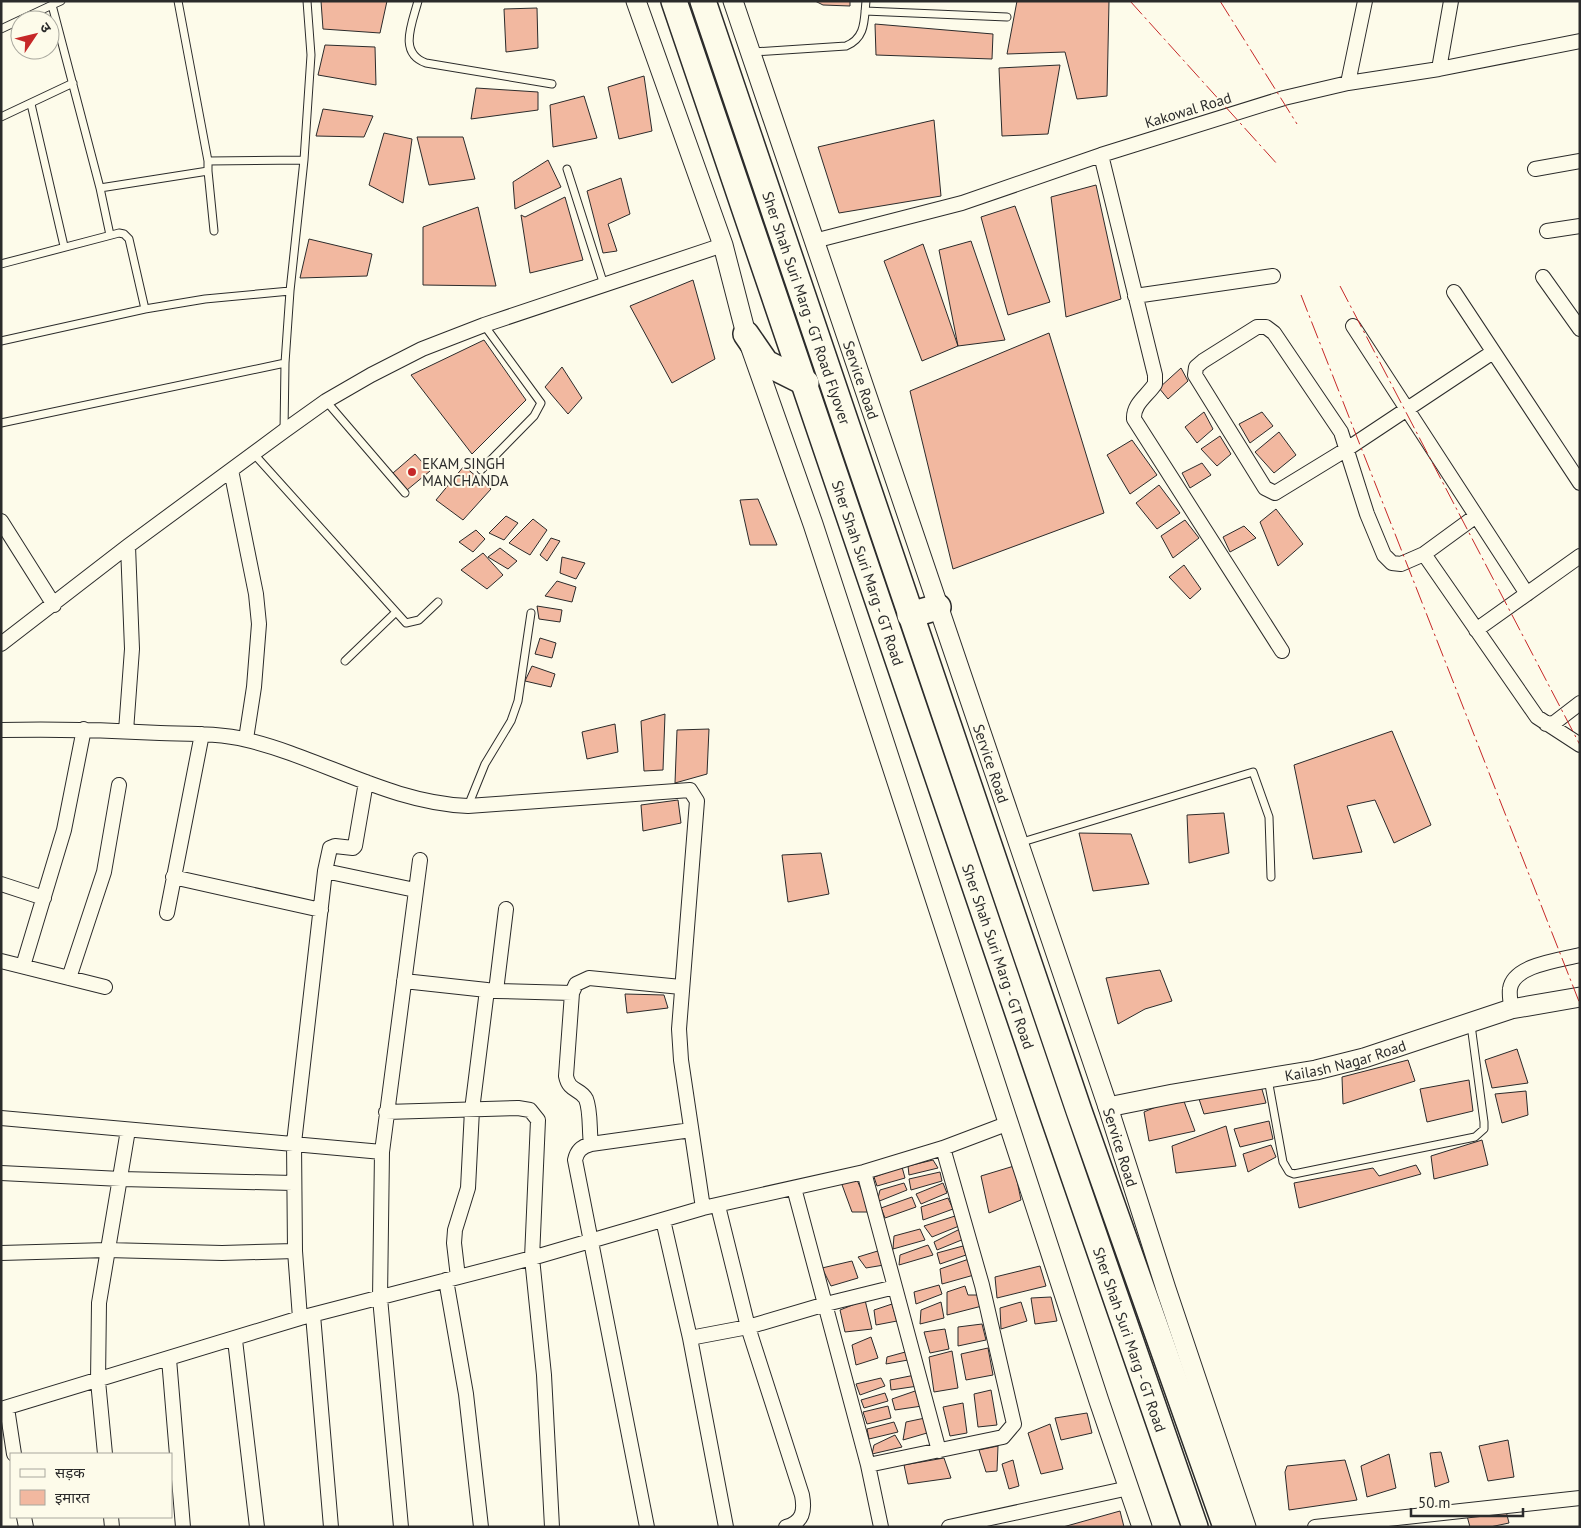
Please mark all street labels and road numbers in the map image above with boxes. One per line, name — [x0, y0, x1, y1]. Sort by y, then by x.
street label: Kakowal Road — [1142, 88, 1234, 132]
street label: Sher Shah Suri Marg - GT Road Flyover — [759, 189, 855, 427]
street label: Service Road — [839, 338, 884, 422]
street label: Sher Shah Suri Marg - GT Road — [828, 478, 909, 668]
street label: Service Road — [969, 722, 1014, 805]
street label: Sher Shah Suri Marg - GT Road — [958, 861, 1039, 1051]
street label: Kailash Nagar Road — [1283, 1035, 1408, 1085]
street label: Service Road — [1099, 1105, 1142, 1189]
street label: Sher Shah Suri Marg - GT Road — [1089, 1244, 1171, 1434]

